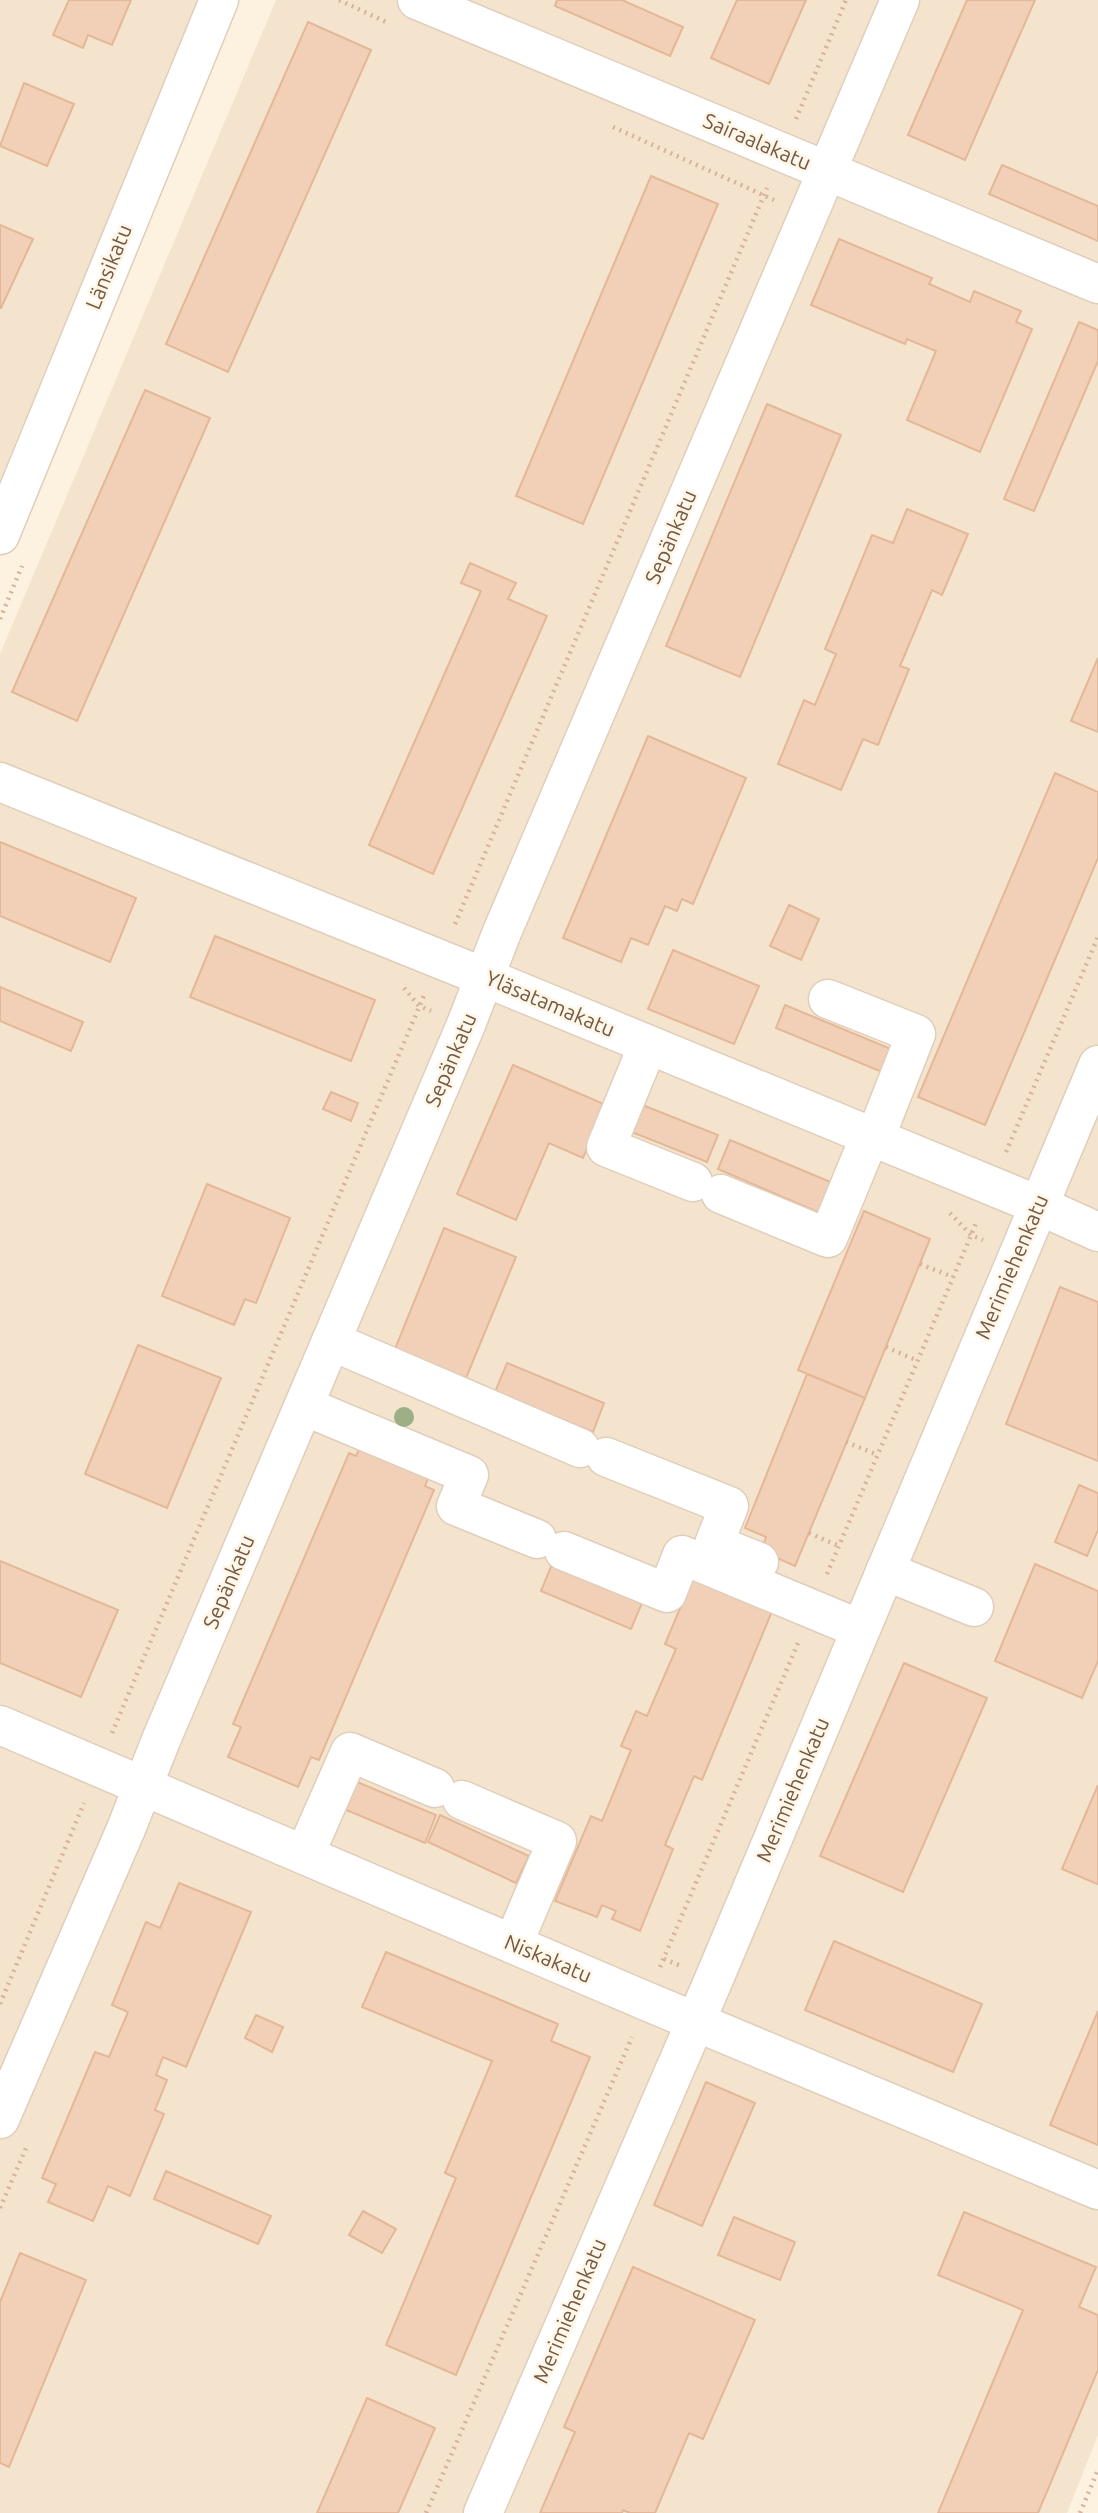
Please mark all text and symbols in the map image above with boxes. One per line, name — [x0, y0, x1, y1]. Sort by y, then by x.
street label: Sairaalakatu — [700, 108, 815, 174]
street label: Länsikatu — [80, 221, 136, 313]
street label: Sepänkatu — [640, 486, 701, 587]
street label: Yläsatamakatu — [482, 965, 619, 1041]
street label: Sepänkatu — [420, 1009, 481, 1110]
street label: Merimiehenkatu — [970, 1191, 1052, 1343]
street label: Sepänkatu — [198, 1531, 259, 1632]
street label: Merimiehenkatu — [751, 1714, 833, 1866]
street label: Niskakatu — [501, 1929, 596, 1987]
street label: Merimiehenkatu — [528, 2235, 610, 2387]

